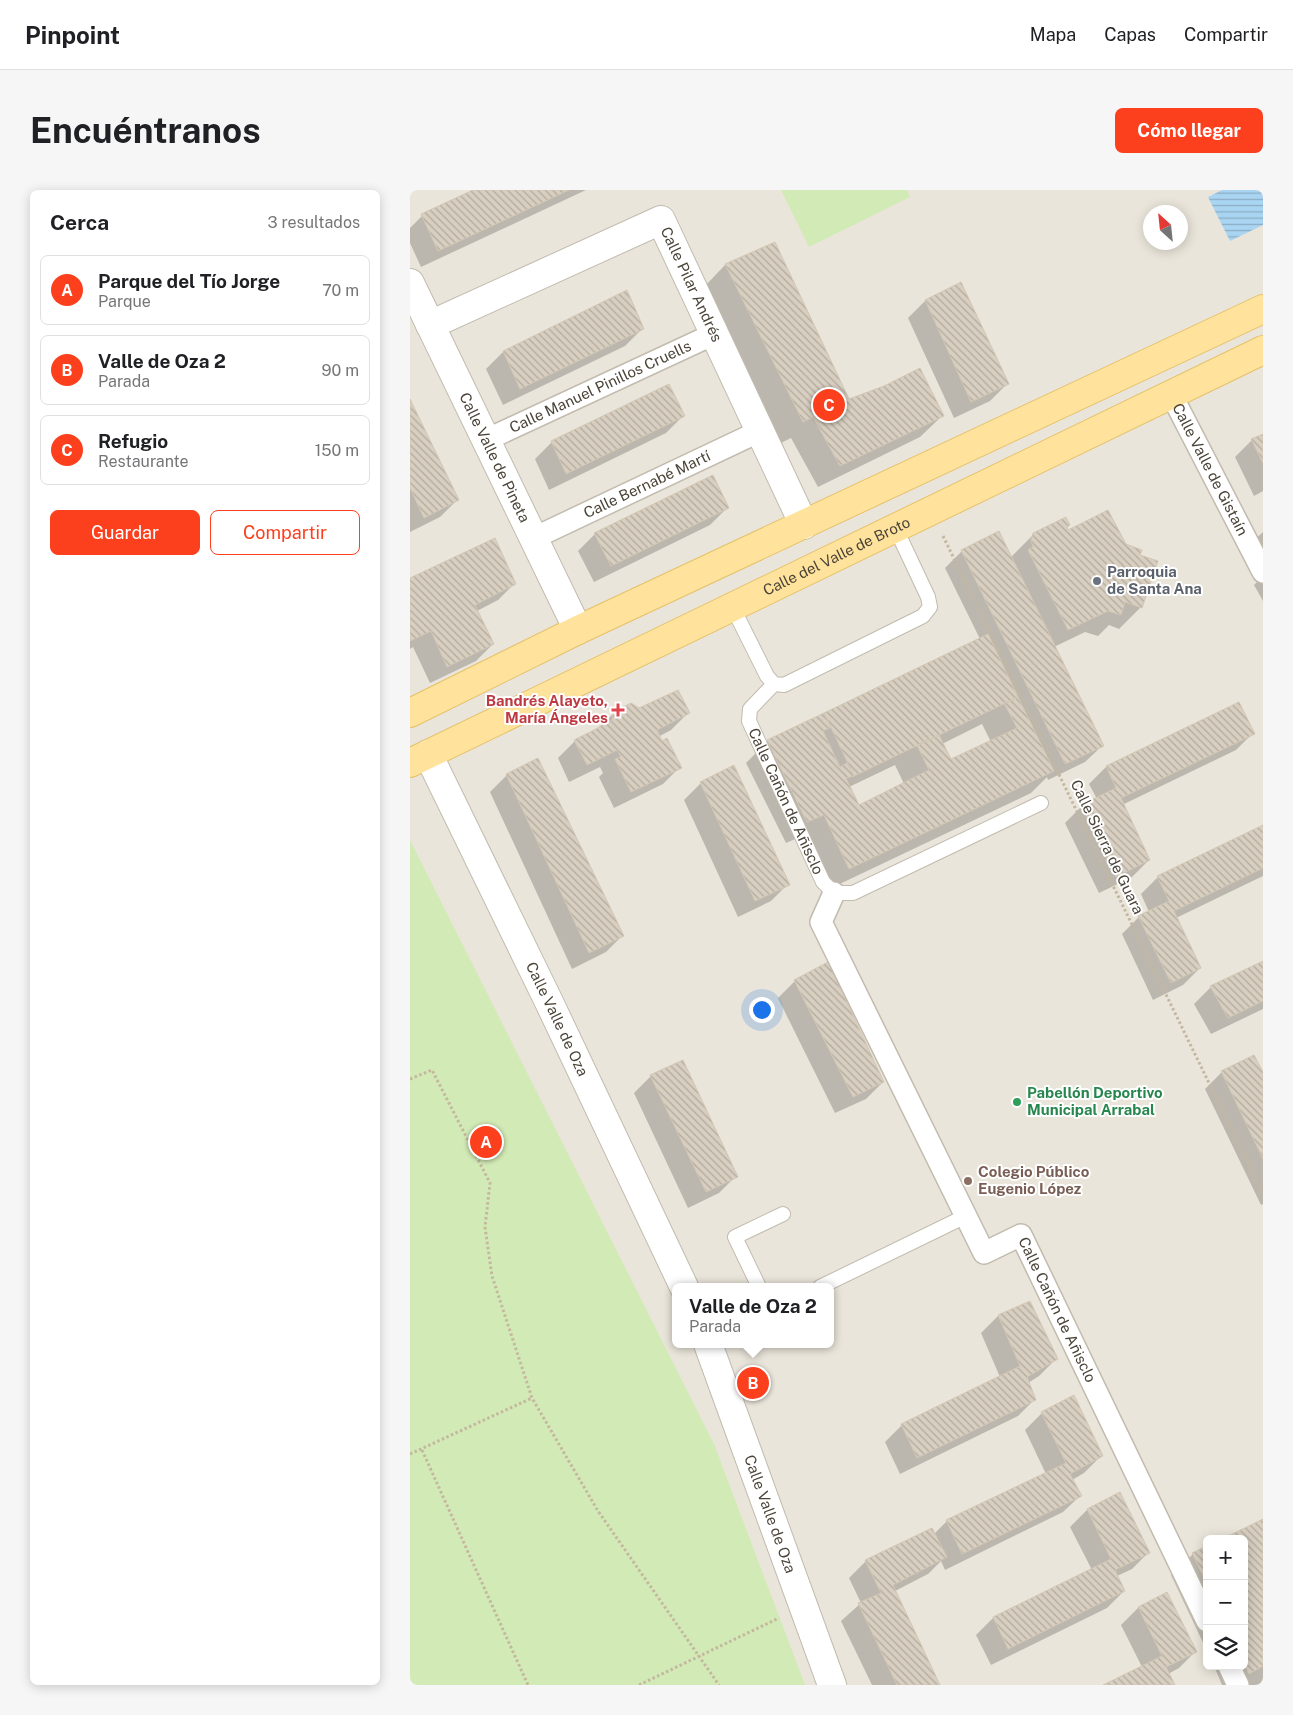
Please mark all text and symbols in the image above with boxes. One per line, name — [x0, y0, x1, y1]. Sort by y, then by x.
text: Pinpoint — [25, 21, 120, 49]
text: Mapa — [1030, 24, 1076, 45]
text: Capas — [1104, 24, 1156, 45]
text: Compartir — [1184, 24, 1268, 45]
button: Cómo llegar — [1115, 108, 1263, 153]
text: Encuéntranos — [30, 110, 261, 151]
north arrow — [1143, 205, 1188, 250]
text: Cerca — [50, 210, 109, 235]
text: 3 resultados — [268, 213, 360, 232]
street label: Calle Pilar Andrés — [657, 224, 726, 344]
text: Parque del Tío Jorge — [98, 270, 280, 292]
text: A — [61, 281, 73, 300]
text: 70 m — [322, 281, 359, 300]
text: Parque — [98, 292, 151, 311]
street label: Calle Manuel Pinillos Cruells — [507, 337, 694, 436]
text: Valle de Oza 2 — [98, 350, 226, 372]
text: B — [62, 361, 72, 380]
text: 90 m — [322, 361, 359, 380]
text: Parada — [98, 372, 150, 391]
pin: C — [813, 386, 845, 424]
street label: Calle Valle de Pineta — [456, 390, 534, 525]
street label: Calle Valle de Gistaín — [1169, 400, 1252, 538]
text: Refugio — [98, 430, 168, 452]
text: C — [61, 441, 73, 460]
text: 150 m — [315, 441, 359, 460]
street label: Calle Bernabé Martí — [581, 447, 713, 521]
text: Restaurante — [98, 452, 189, 471]
button: Guardar — [50, 510, 200, 555]
button: Compartir — [210, 510, 360, 555]
street label: Calle del Valle de Broto — [760, 513, 913, 599]
place label: Parroquia de Santa Ana — [1107, 563, 1202, 597]
marker: Parroquia de Santa Ana — [1091, 575, 1103, 587]
place label: Bandrés Alayeto, María Ángeles — [486, 692, 608, 726]
marker: Bandrés Alayeto, María Ángeles — [612, 704, 624, 716]
street label: Calle Cañón de Añisclo — [745, 725, 827, 877]
street label: Calle Sierra de Guara — [1068, 777, 1147, 917]
street label: Calle Valle de Oza — [523, 959, 592, 1079]
your location — [749, 997, 775, 1023]
place label: Pabellón Deportivo Municipal Arrabal — [1027, 1084, 1163, 1118]
marker: Pabellón Deportivo Municipal Arrabal — [1011, 1096, 1023, 1108]
pin: A — [470, 1123, 502, 1161]
place label: Colegio Público Eugenio López — [978, 1163, 1090, 1197]
marker: Colegio Público Eugenio López — [962, 1175, 974, 1187]
street label: Calle Cañón de Añisclo — [1015, 1234, 1100, 1385]
popup — [672, 1283, 834, 1348]
text: Valle de Oza 2 — [689, 1295, 817, 1317]
text: Parada — [689, 1317, 741, 1336]
pin: B — [737, 1364, 769, 1402]
street label: Calle Valle de Oza — [741, 1453, 800, 1575]
map controls — [1203, 1535, 1248, 1670]
button: + — [1203, 1535, 1248, 1580]
button: − — [1203, 1580, 1248, 1625]
button: layers — [1203, 1625, 1248, 1670]

